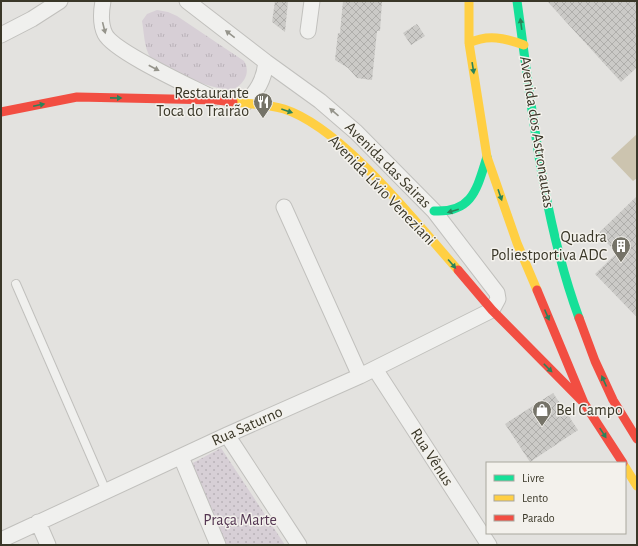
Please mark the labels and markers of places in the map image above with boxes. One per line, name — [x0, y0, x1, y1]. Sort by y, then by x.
place label: Restaurante Toca do Trairão — [156, 85, 249, 119]
restaurant icon: Restaurante Toca do Trairão — [252, 91, 274, 119]
place label: Quadra Poliestportiva ADC — [491, 229, 607, 263]
building icon: Quadra Poliestportiva ADC — [610, 235, 632, 263]
shop icon: Bel Campo — [531, 399, 553, 427]
place label: Bel Campo — [556, 402, 623, 418]

